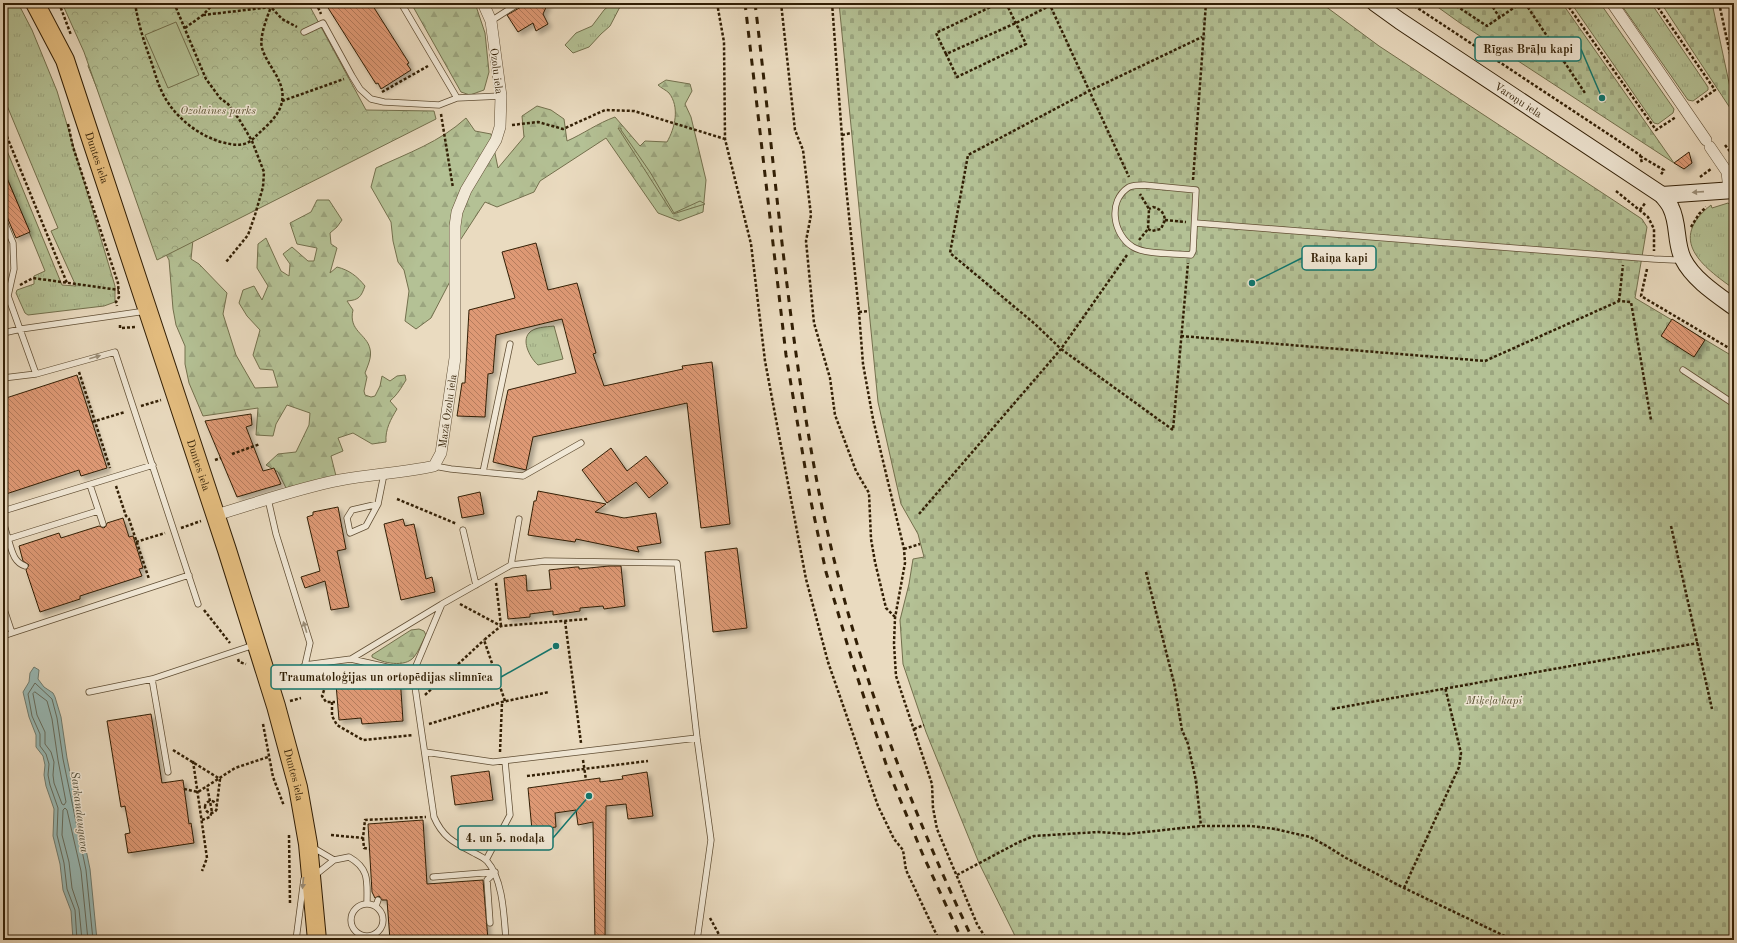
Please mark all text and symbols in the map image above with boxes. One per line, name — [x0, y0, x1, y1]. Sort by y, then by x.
callout: Rīgas Brāļu kapi — [1475, 37, 1581, 61]
text: Rīgas Brāļu kapi — [1483, 44, 1573, 56]
street label: Ozolu iela — [487, 48, 504, 95]
street label: Varoņu iela — [1492, 81, 1544, 121]
park label: Ozolaines parks — [180, 106, 256, 117]
street label: Duntes iela — [82, 131, 110, 186]
one-way arrow — [1692, 188, 1704, 195]
callout: Raiņa kapi — [1302, 246, 1376, 270]
text: Raiņa kapi — [1310, 253, 1368, 265]
one-way arrow — [90, 354, 102, 360]
street label: Mazā Ozolu iela — [438, 373, 460, 449]
street label: Duntes iela — [184, 438, 211, 493]
one-way arrow — [302, 621, 308, 633]
callout: Traumatoloģijas un ortopēdijas slimnīca — [271, 665, 501, 689]
text: Traumatoloģijas un ortopēdijas slimnīca — [279, 671, 493, 684]
park label: Miķeļa kapi — [1465, 696, 1523, 707]
street label: Duntes iela — [281, 748, 304, 802]
water label: Sarkandaugava — [68, 771, 90, 854]
callout: 4. un 5. nodaļa — [458, 826, 553, 850]
text: 4. un 5. nodaļa — [465, 832, 545, 845]
one-way arrow — [300, 877, 306, 889]

